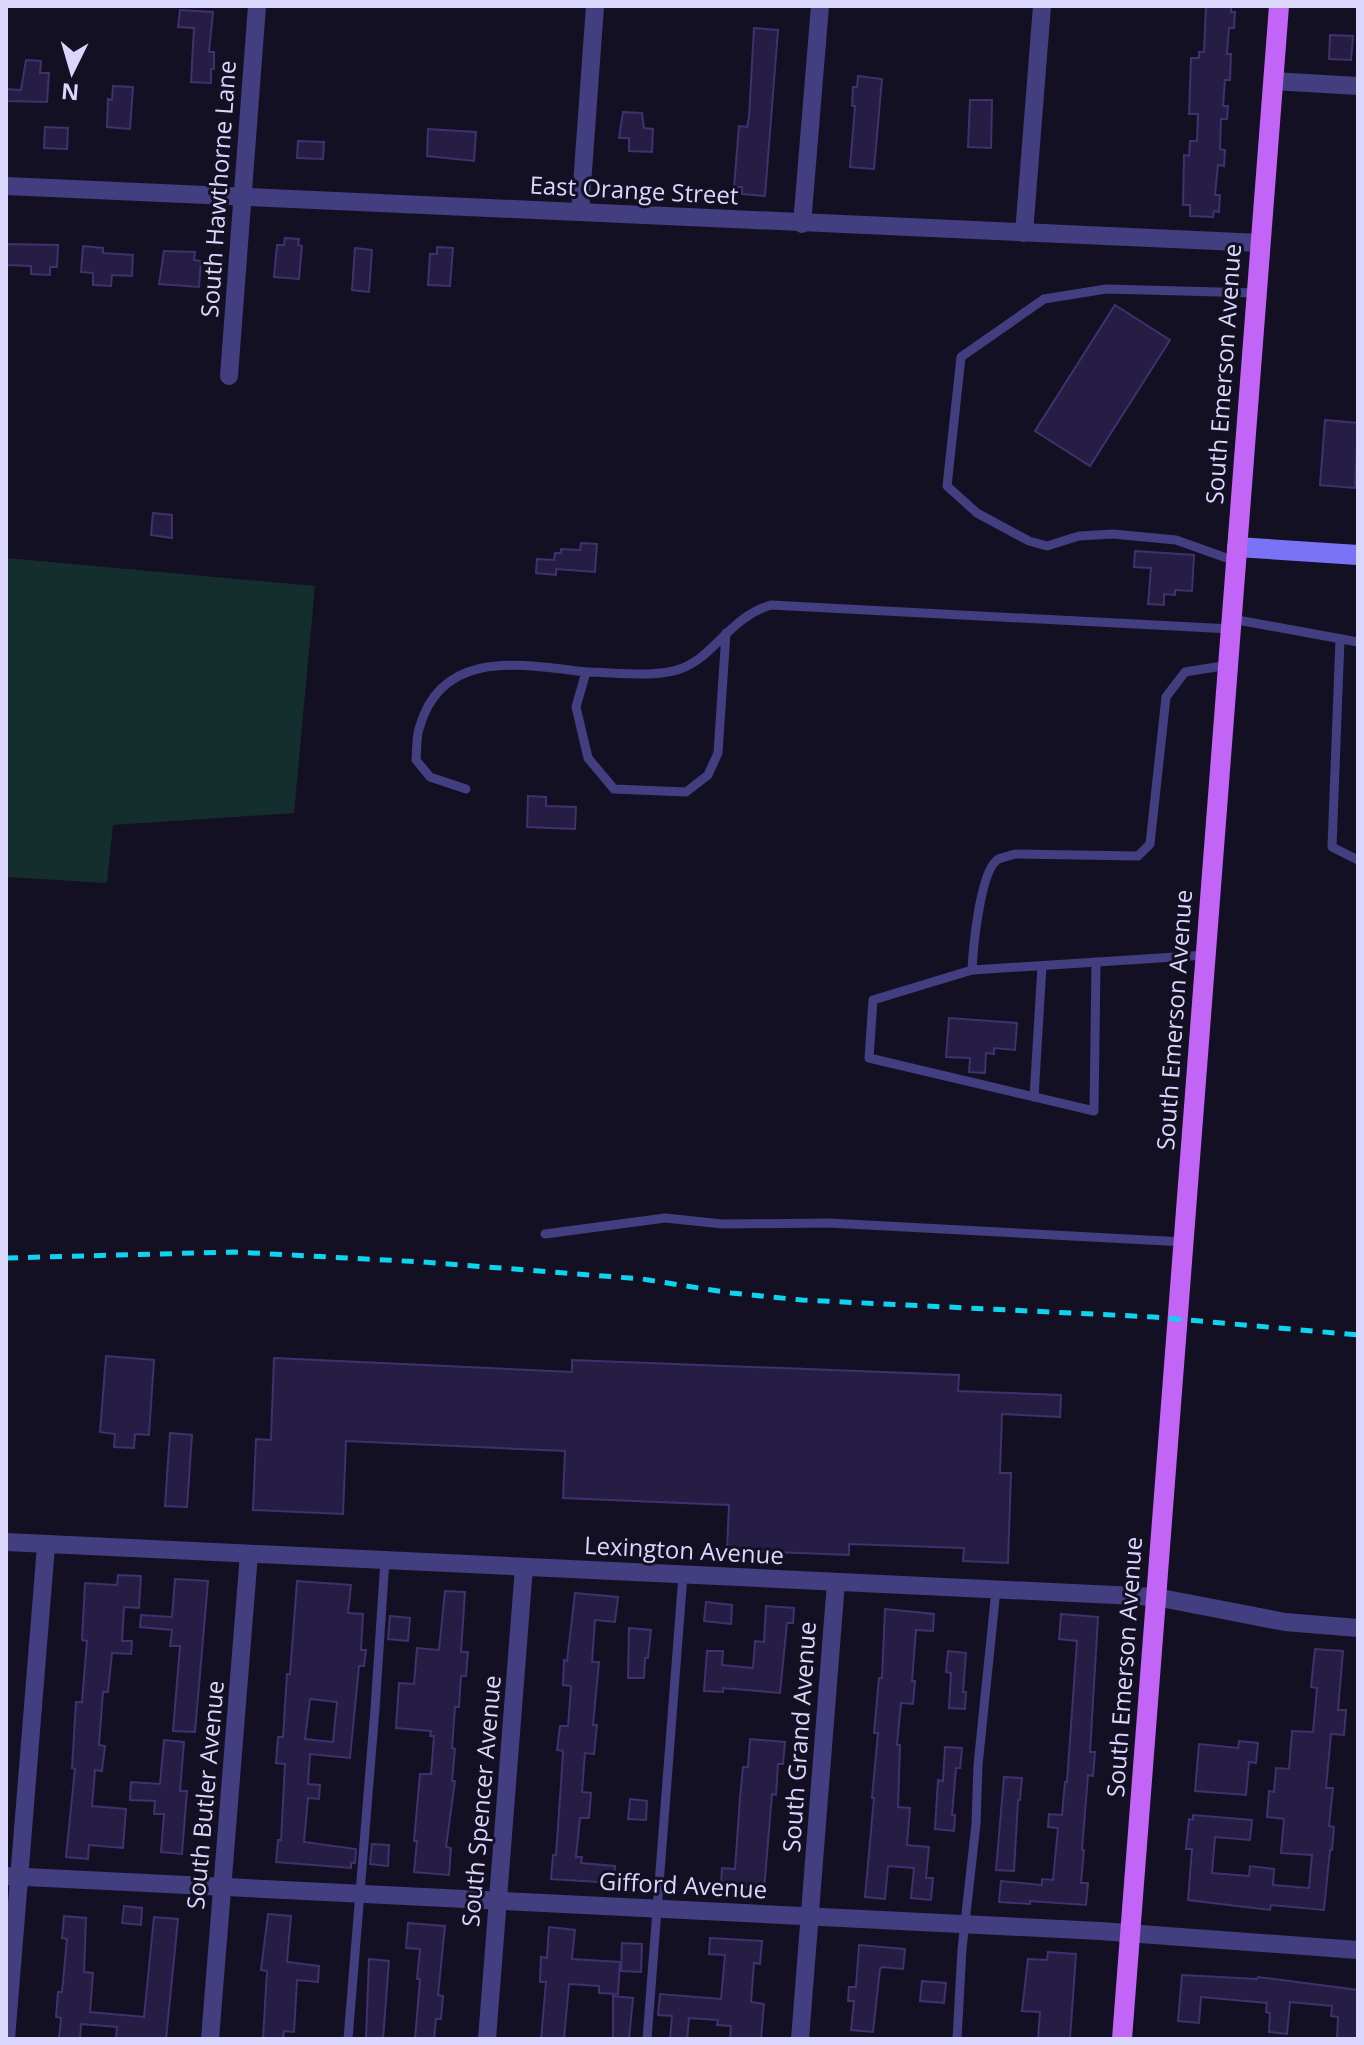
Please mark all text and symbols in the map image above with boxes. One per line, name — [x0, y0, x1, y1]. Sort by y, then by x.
north arrow — [32, 32, 112, 112]
street label: South Hawthorne Lane — [192, 59, 243, 318]
text: N — [60, 77, 80, 109]
street label: East Orange Street — [529, 168, 739, 211]
street label: South Emerson Avenue — [1197, 243, 1248, 505]
street label: South Emerson Avenue — [1148, 889, 1199, 1151]
street label: Lexington Avenue — [583, 1528, 785, 1571]
street label: South Emerson Avenue — [1098, 1536, 1149, 1798]
street label: South Grand Avenue — [774, 1620, 823, 1854]
street label: South Spencer Avenue — [453, 1674, 508, 1928]
street label: South Butler Avenue — [178, 1679, 231, 1911]
street label: Gifford Avenue — [598, 1864, 768, 1905]

